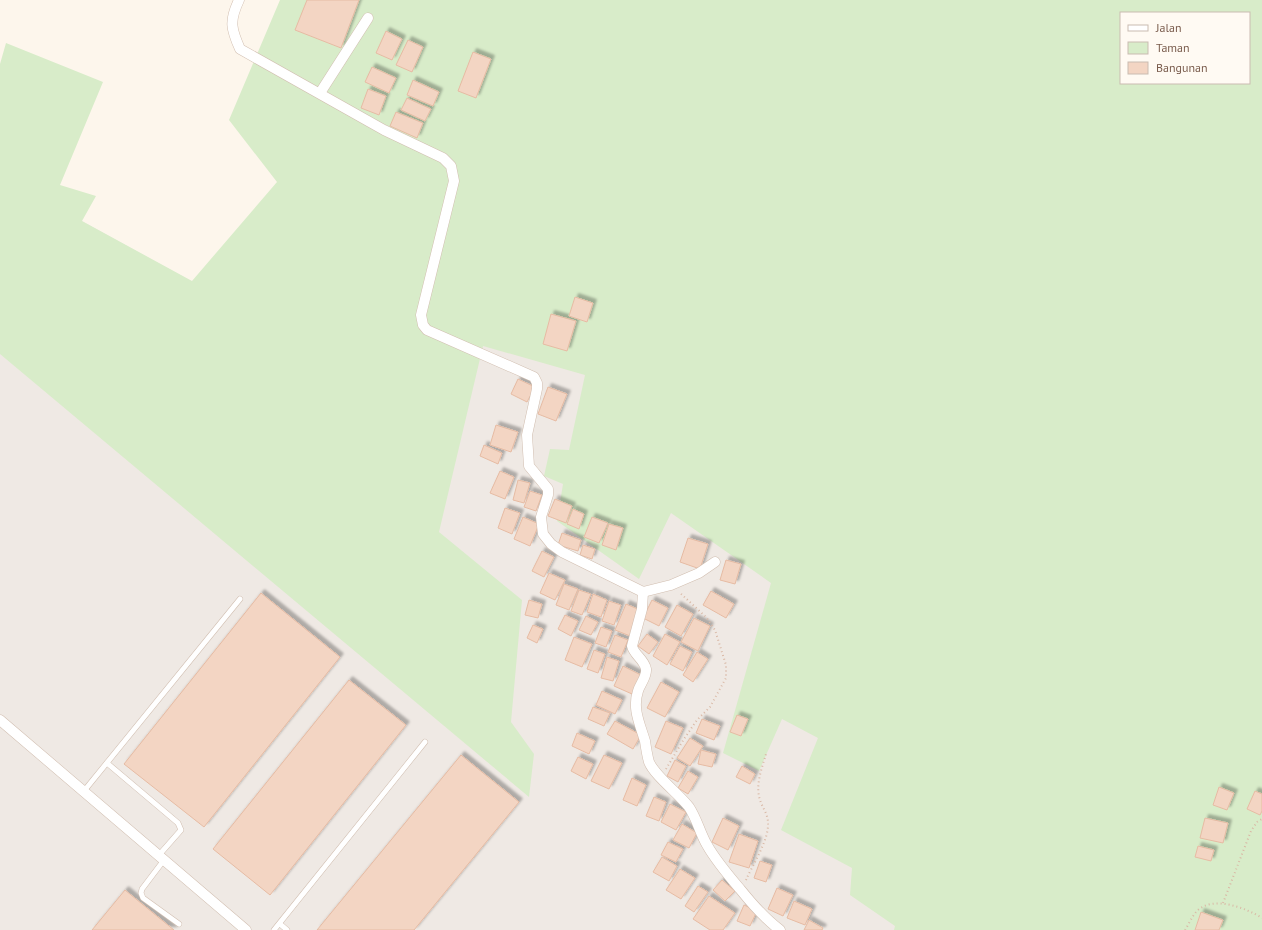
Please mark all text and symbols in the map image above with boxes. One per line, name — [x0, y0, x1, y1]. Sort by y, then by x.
legend — [1120, 12, 1250, 84]
text: Jalan — [1155, 20, 1181, 35]
text: Taman — [1156, 40, 1190, 55]
text: Bangunan — [1156, 60, 1208, 75]

